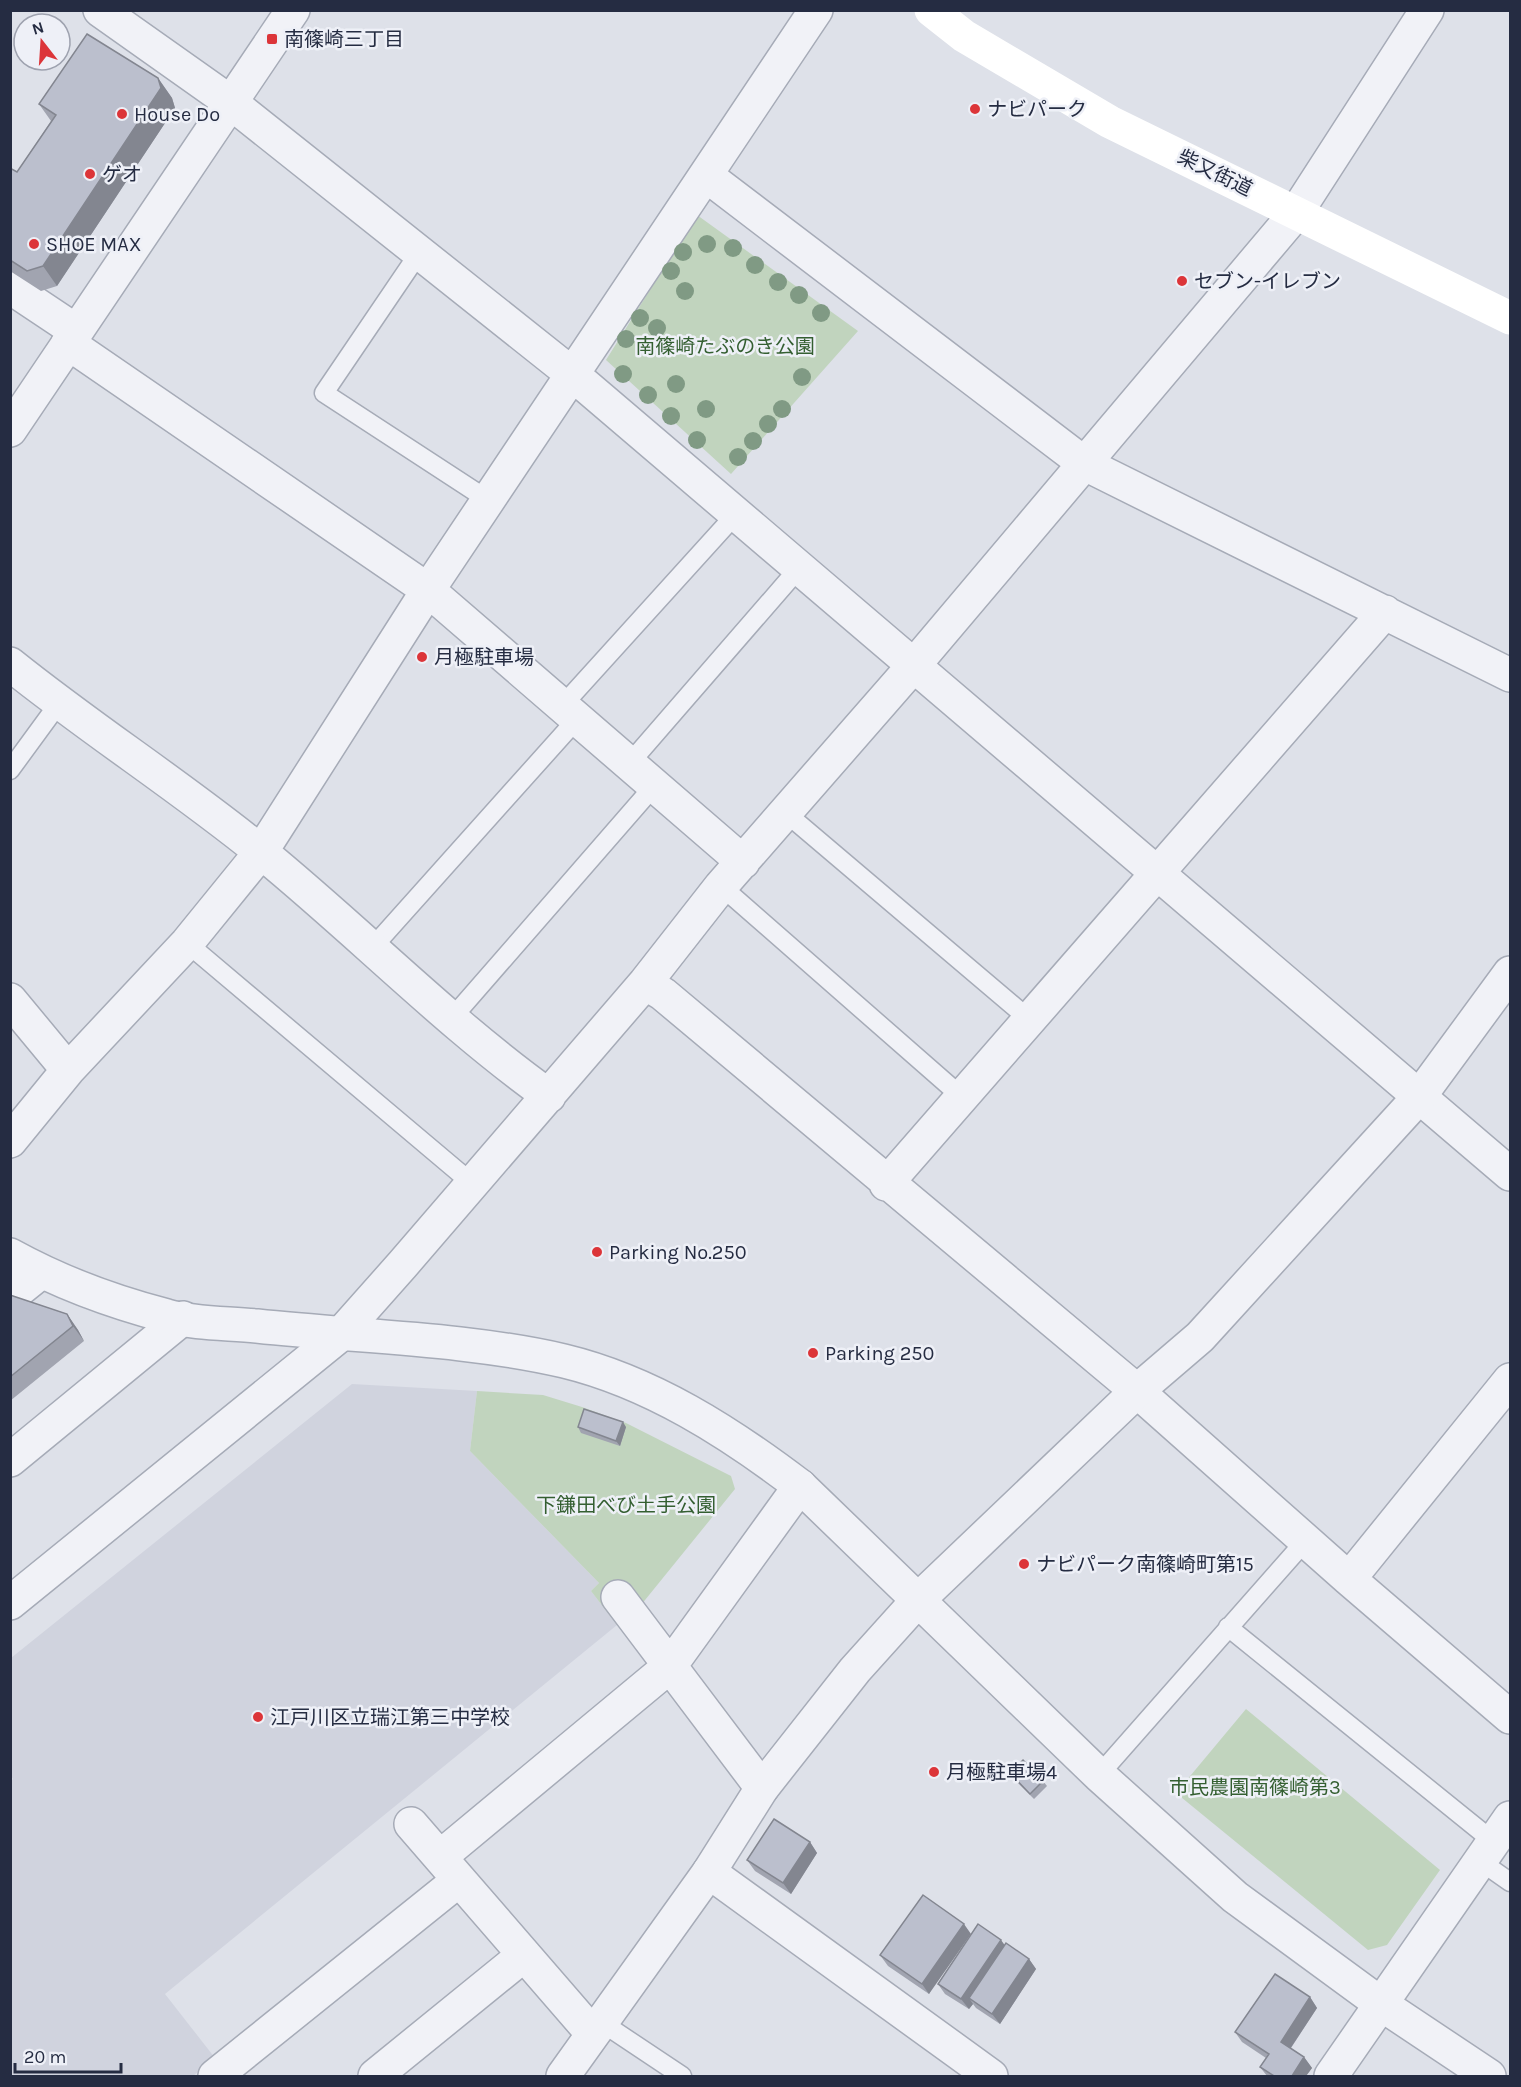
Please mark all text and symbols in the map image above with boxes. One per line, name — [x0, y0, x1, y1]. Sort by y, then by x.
north arrow — [12, 12, 72, 72]
text: N — [29, 17, 46, 39]
place label: 南篠崎三丁目 — [284, 28, 404, 51]
marker: 南篠崎三丁目 — [265, 32, 279, 46]
place label: ナビパーク — [987, 98, 1087, 121]
marker: ナビパーク — [968, 102, 982, 116]
place label: House Do — [134, 103, 220, 126]
marker: House Do — [115, 107, 129, 121]
street label: 柴又街道 — [1174, 145, 1256, 201]
place label: ゲオ — [102, 163, 142, 186]
marker: ゲオ — [83, 167, 97, 181]
place label: SHOE MAX — [46, 233, 142, 256]
marker: SHOE MAX — [27, 237, 41, 251]
place label: セブン-イレブン — [1194, 270, 1341, 293]
marker: セブン-イレブン — [1175, 274, 1189, 288]
park label: 南篠崎たぶのき公園 — [635, 335, 815, 358]
place label: 月極駐車場 — [434, 646, 534, 669]
marker: 月極駐車場 — [415, 650, 429, 664]
place label: Parking No.250 — [609, 1241, 747, 1264]
marker: Parking No.250 — [590, 1245, 604, 1259]
place label: Parking 250 — [825, 1342, 934, 1365]
marker: Parking 250 — [806, 1346, 820, 1360]
park label: 下鎌田べび土手公園 — [536, 1494, 716, 1517]
place label: ナビパーク南篠崎町第15 — [1036, 1553, 1254, 1576]
marker: ナビパーク南篠崎町第15 — [1017, 1557, 1031, 1571]
place label: 江戸川区立瑞江第三中学校 — [270, 1706, 510, 1729]
marker: 江戸川区立瑞江第三中学校 — [251, 1710, 265, 1724]
place label: 月極駐車場4 — [946, 1761, 1057, 1784]
marker: 月極駐車場4 — [927, 1765, 941, 1779]
park label: 市民農園南篠崎第3 — [1169, 1776, 1341, 1799]
scale bar — [15, 2036, 122, 2074]
text: 20 m — [24, 2046, 66, 2068]

